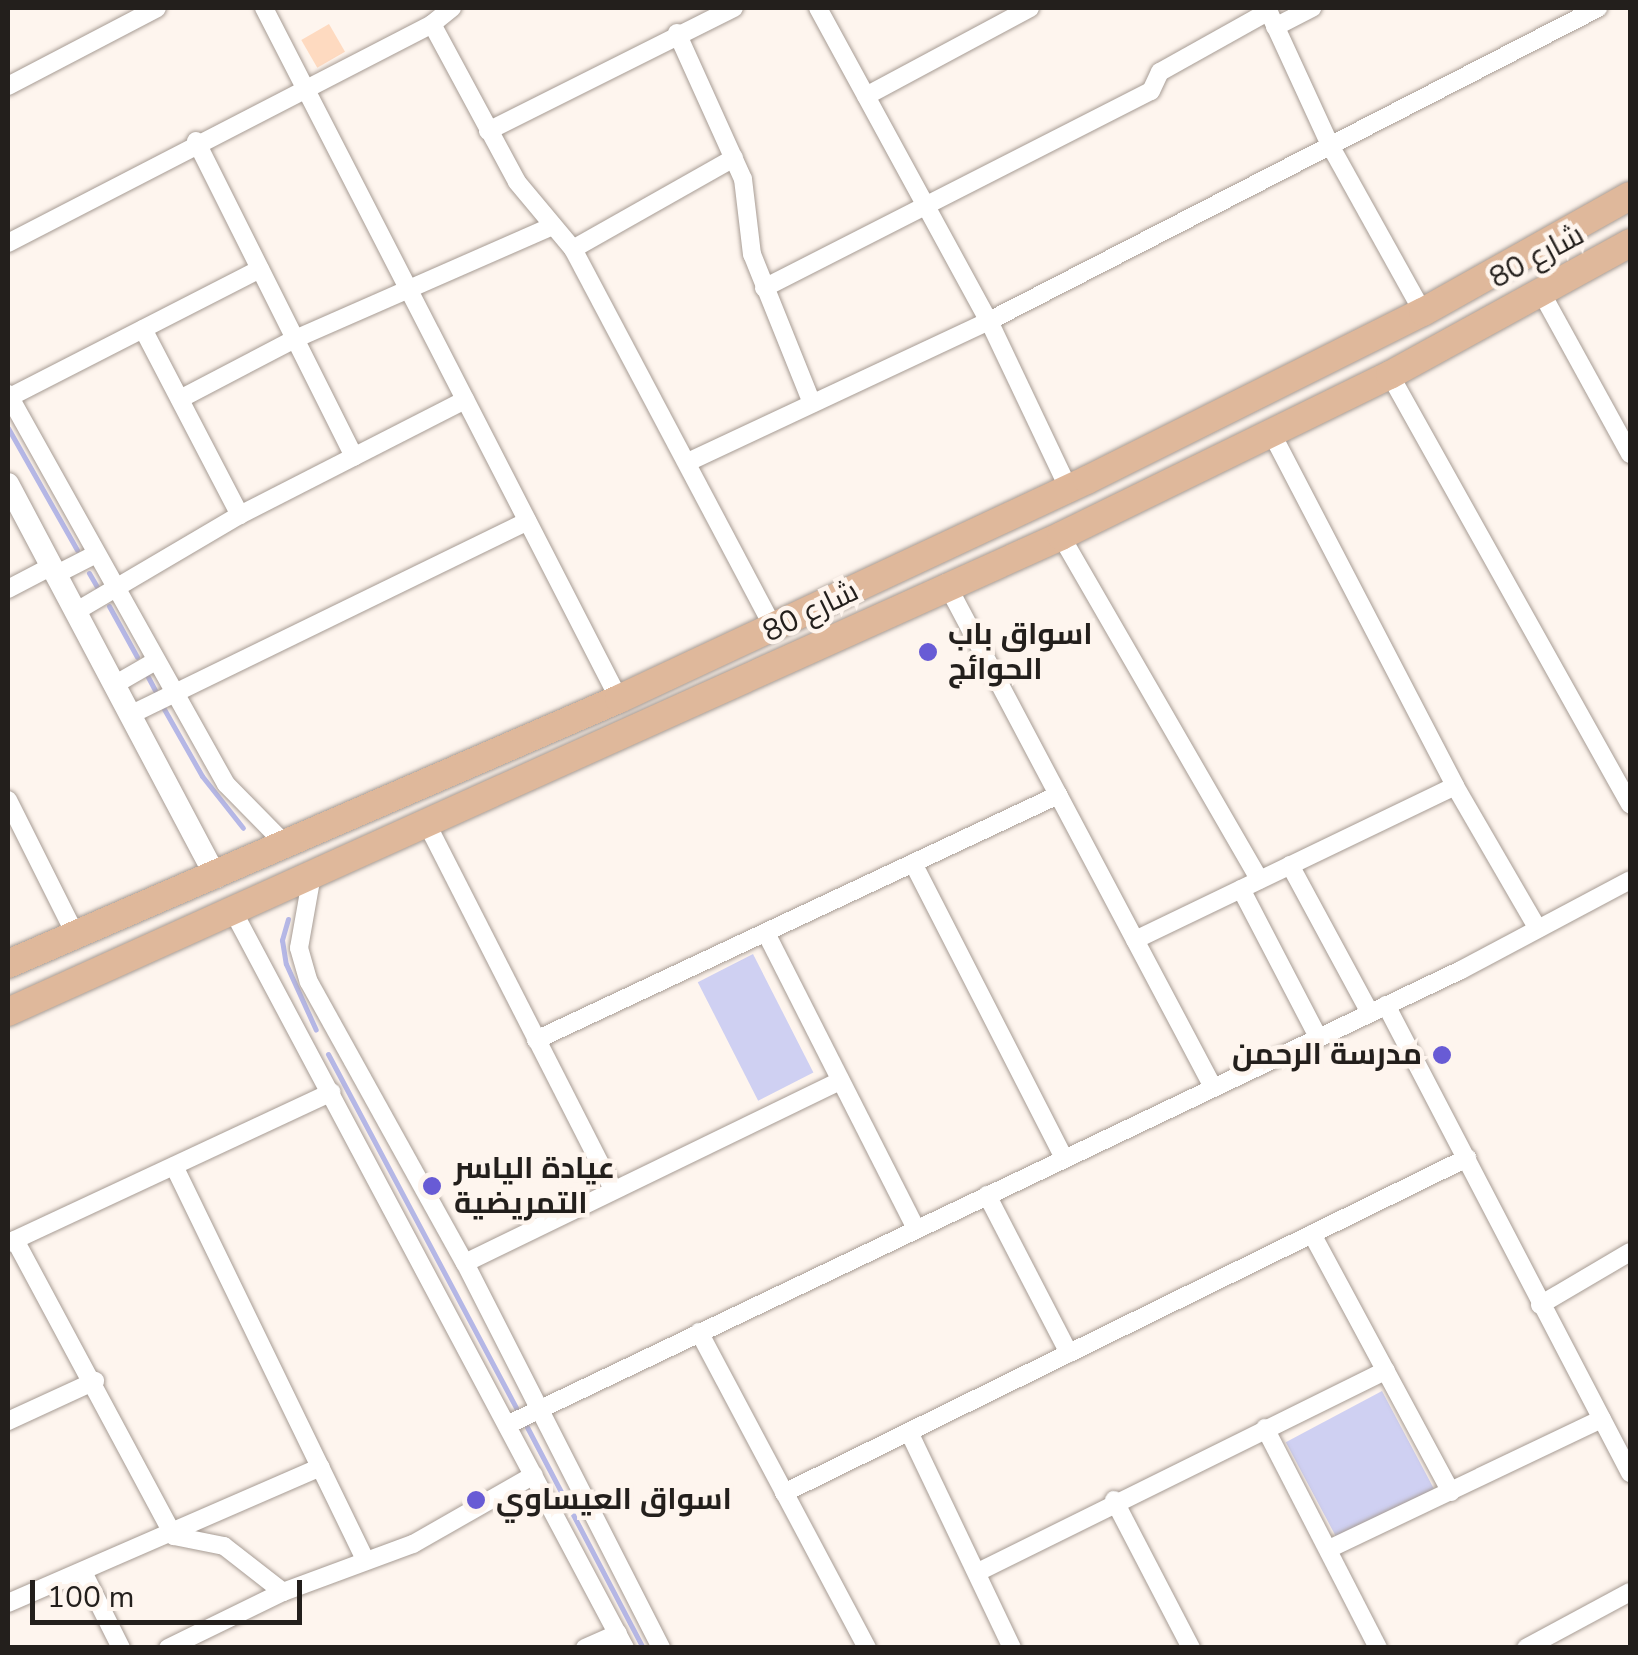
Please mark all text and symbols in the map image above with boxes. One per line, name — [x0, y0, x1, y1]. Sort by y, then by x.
street label: شارع 80 — [1484, 217, 1590, 297]
street label: شارع 80 — [757, 574, 865, 650]
place label: اسواق باب الحوائج — [948, 617, 1093, 688]
marker: اسواق باب الحوائج — [917, 641, 939, 663]
place label: مدرسة الرحمن — [1232, 1037, 1422, 1073]
marker: مدرسة الرحمن — [1431, 1044, 1453, 1066]
place label: عيادة الياسر التمريضية — [454, 1151, 615, 1222]
marker: عيادة الياسر التمريضية — [419, 1173, 445, 1199]
place label: اسواق العيساوي — [496, 1482, 732, 1518]
marker: اسواق العيساوي — [465, 1489, 487, 1511]
scale bar — [35, 1560, 308, 1622]
text: 100 m — [47, 1577, 134, 1618]

